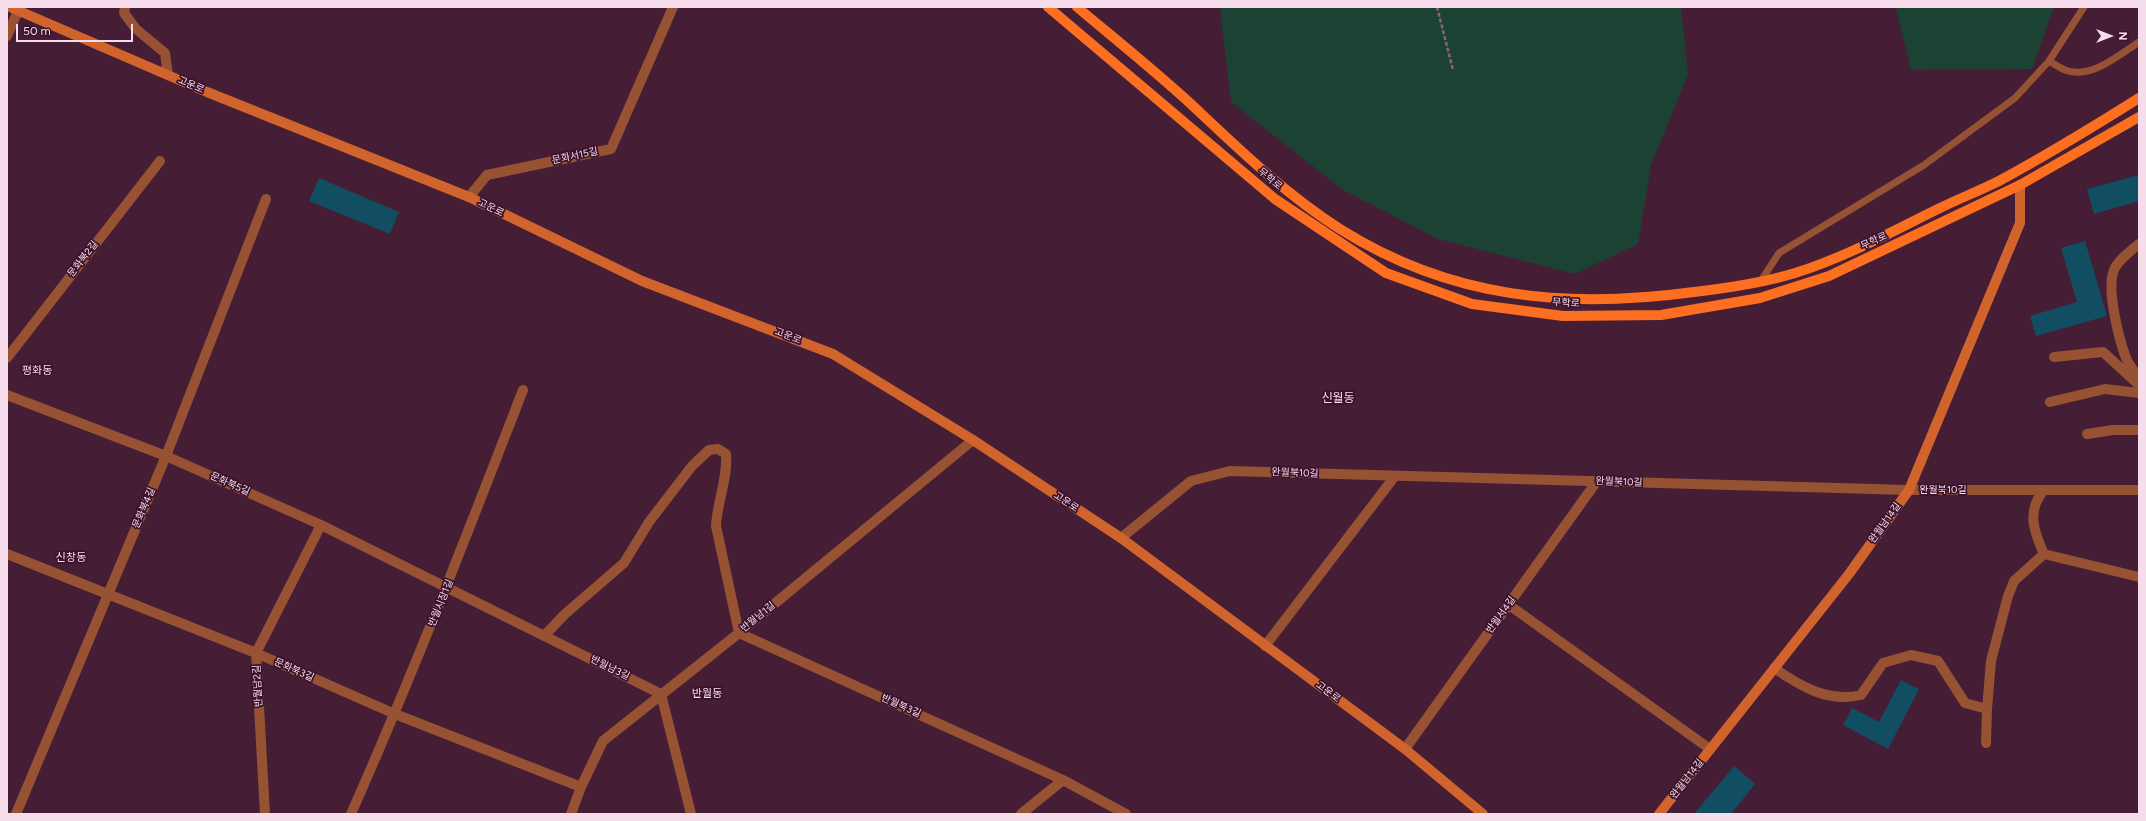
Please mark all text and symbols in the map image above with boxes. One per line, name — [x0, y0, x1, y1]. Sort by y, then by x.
scale bar — [18, 16, 135, 42]
north arrow — [2090, 16, 2130, 56]
text: 50 m — [23, 24, 51, 38]
text: N — [2116, 32, 2129, 40]
street label: 고운로 — [176, 74, 206, 96]
street label: 문화서15길 — [551, 145, 599, 167]
street label: 무학로 — [1256, 166, 1284, 192]
street label: 고운로 — [476, 197, 506, 219]
street label: 무학로 — [1859, 230, 1889, 252]
street label: 문화북2길 — [65, 239, 101, 279]
street label: 무학로 — [1552, 296, 1580, 310]
street label: 고운로 — [773, 325, 803, 347]
district label: 평화동 — [22, 364, 52, 378]
district label: 신월동 — [1321, 391, 1355, 405]
street label: 완월북10길 — [1271, 466, 1319, 480]
street label: 문화북5길 — [208, 470, 252, 498]
street label: 완월북10길 — [1595, 475, 1643, 489]
street label: 완월북10길 — [1919, 484, 1967, 496]
street label: 문화북4길 — [130, 486, 158, 530]
street label: 고운로 — [1051, 489, 1081, 515]
street label: 완월남14길 — [1866, 500, 1904, 546]
district label: 신창동 — [56, 551, 86, 565]
street label: 반월시장1길 — [426, 578, 456, 628]
street label: 반월서4길 — [1484, 594, 1518, 636]
street label: 반월남1길 — [738, 599, 778, 635]
street label: 반월남3길 — [588, 653, 632, 683]
street label: 문화북3길 — [272, 656, 316, 684]
street label: 반월남2길 — [251, 665, 265, 707]
street label: 고운로 — [1313, 679, 1343, 705]
district label: 반월동 — [692, 687, 722, 701]
street label: 반월북3길 — [879, 692, 923, 720]
street label: 완월남14길 — [1668, 757, 1706, 801]

